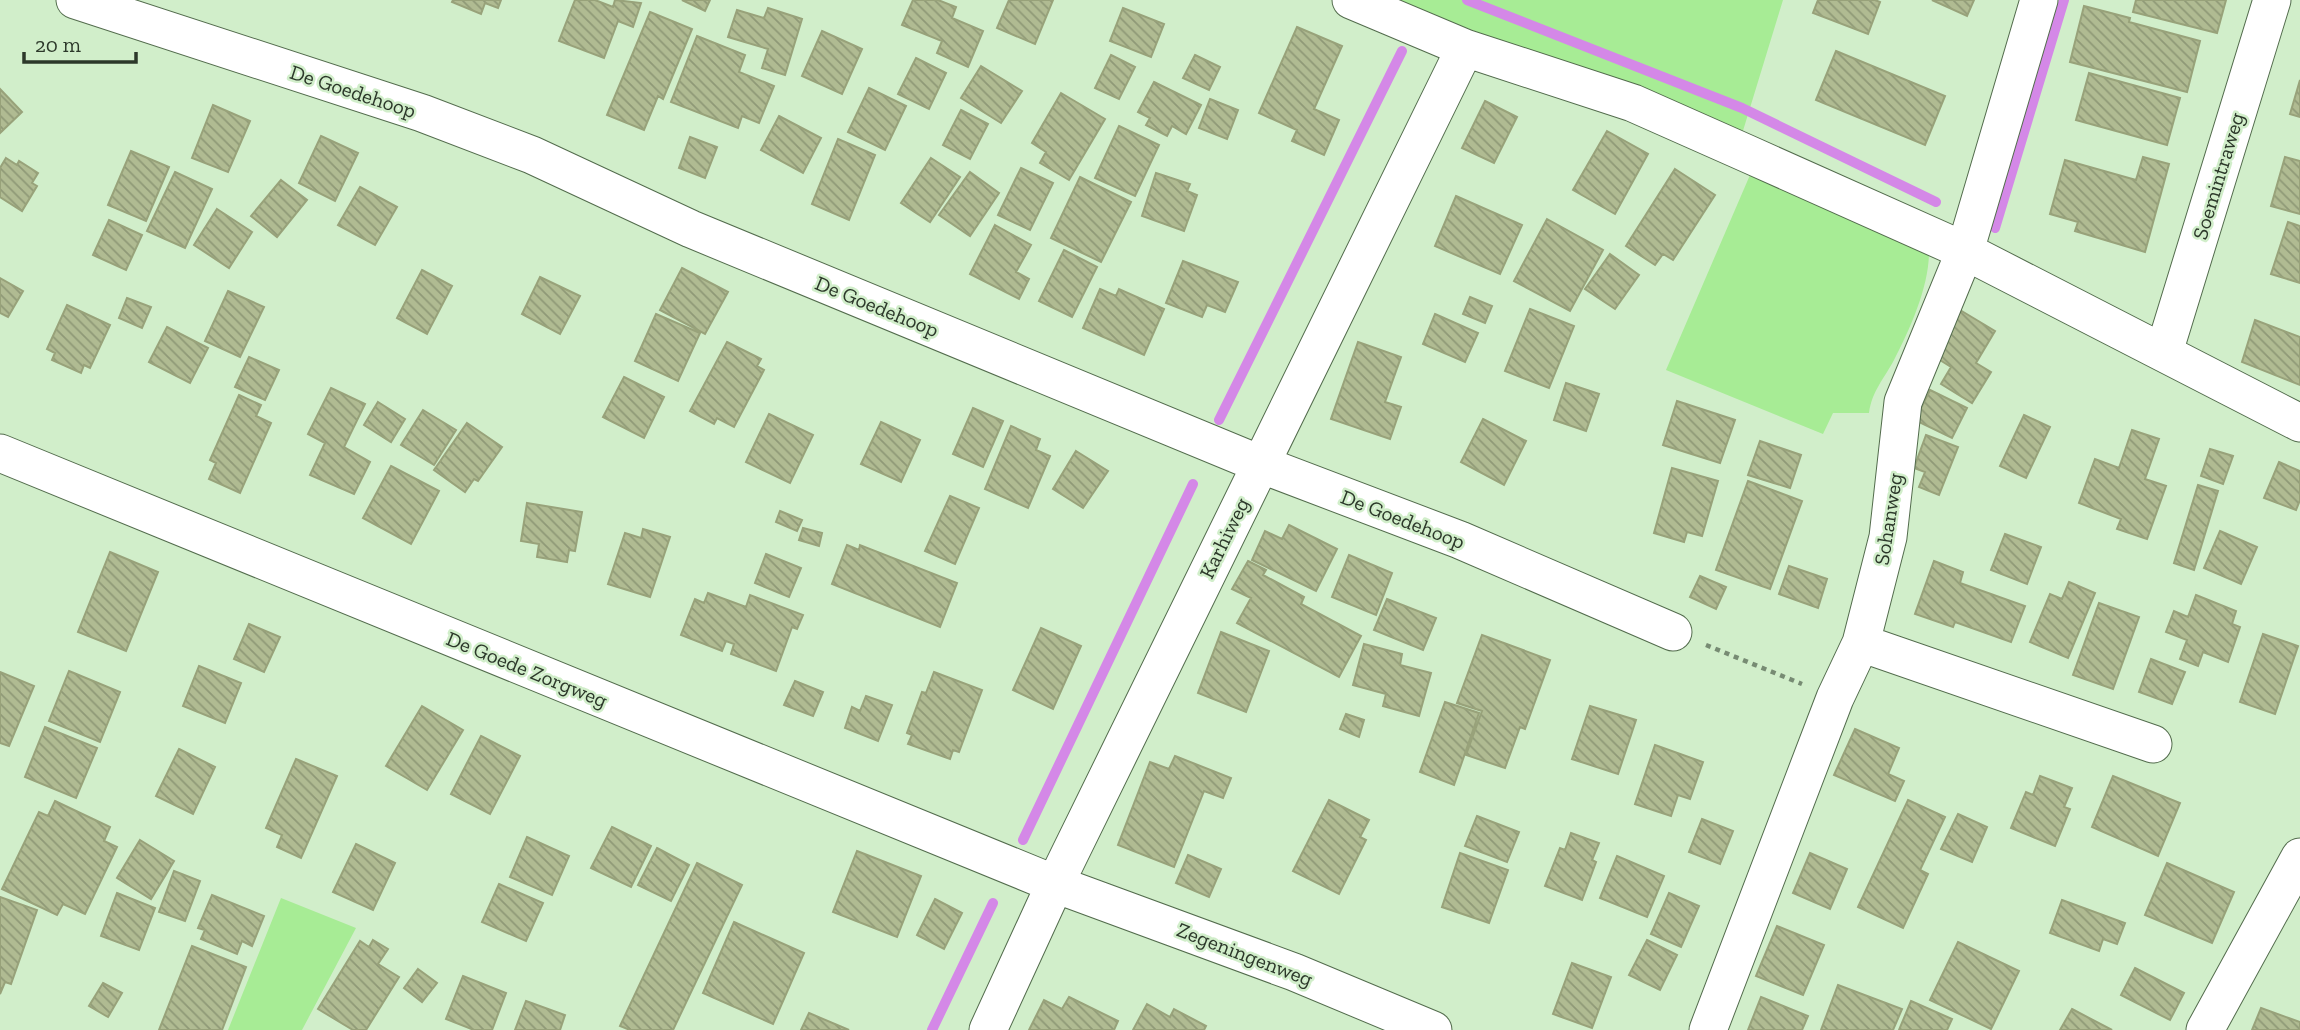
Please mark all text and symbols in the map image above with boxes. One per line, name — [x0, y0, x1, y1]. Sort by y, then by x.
scale bar — [24, 21, 136, 65]
text: 20 m — [35, 32, 81, 57]
street label: De Goedehoop — [287, 59, 419, 123]
street label: Soemintraweg — [2187, 109, 2249, 243]
street label: De Goedehoop — [812, 270, 942, 342]
street label: Sohanweg — [1868, 471, 1908, 567]
street label: De Goedehoop — [1337, 484, 1469, 554]
street label: Karhiweg — [1194, 493, 1255, 583]
street label: De Goede Zorgweg — [443, 625, 612, 713]
street label: Zegeningenweg — [1174, 917, 1317, 992]

